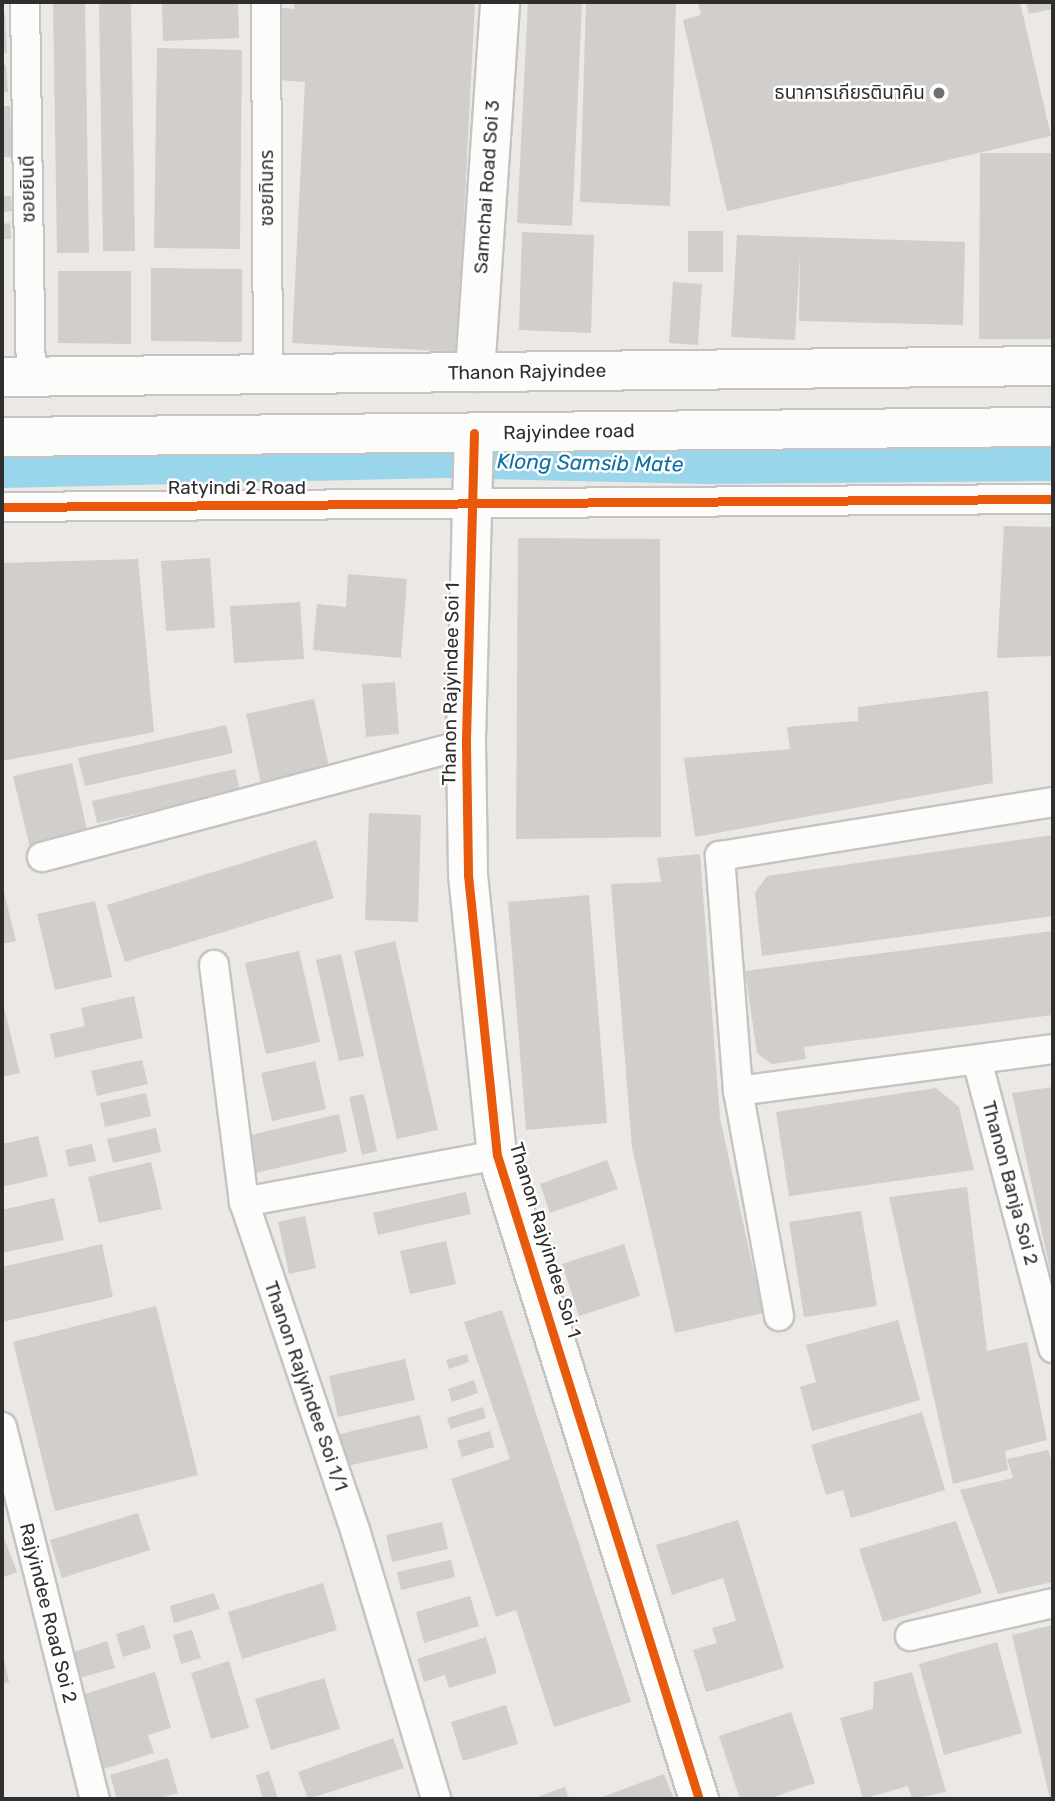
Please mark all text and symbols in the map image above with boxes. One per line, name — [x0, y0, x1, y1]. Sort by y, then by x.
place label: ธนาคารเกียรตินาคิน — [774, 82, 925, 104]
marker: ธนาคารเกียรตินาคิน — [931, 85, 947, 101]
street label: Samchai Road Soi 3 — [470, 99, 504, 275]
street label: ซอยทินกร — [256, 150, 278, 226]
street label: ซอยยินดี — [16, 155, 40, 223]
street label: Thanon Rajyindee — [448, 359, 606, 385]
street label: Rajyindee road — [503, 419, 635, 445]
water label: Klong Samsib Mate — [497, 449, 683, 477]
street label: Ratyindi 2 Road — [168, 477, 306, 499]
street label: Thanon Rajyindee Soi 1 — [438, 582, 464, 786]
street label: Thanon Banja Soi 2 — [977, 1098, 1043, 1268]
street label: Thanon Rajyindee Soi 1 — [504, 1140, 586, 1340]
street label: Thanon Rajyindee Soi 1/1 — [259, 1278, 353, 1494]
street label: Rajyindee Road Soi 2 — [15, 1521, 81, 1705]

